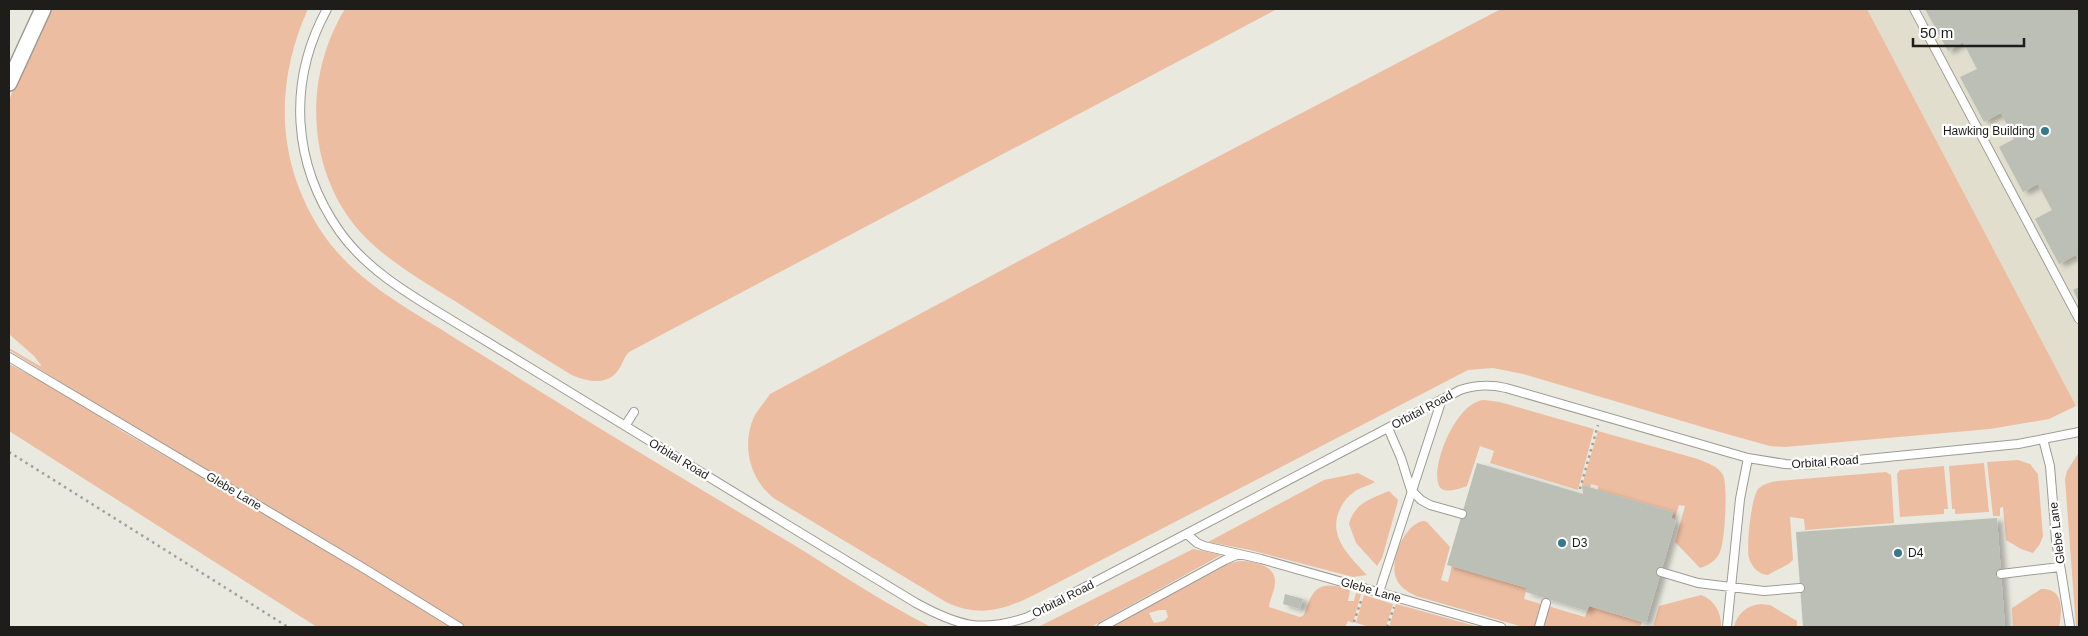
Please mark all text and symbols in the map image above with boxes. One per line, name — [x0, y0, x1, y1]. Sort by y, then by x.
scale bar — [1913, 15, 2024, 47]
text: 50 m — [1920, 24, 1953, 41]
place label: Hawking Building — [1943, 124, 2035, 138]
marker: Hawking Building — [2039, 125, 2051, 137]
street label: Orbital Road — [1389, 388, 1455, 432]
street label: Orbital Road — [647, 436, 711, 482]
street label: Orbital Road — [1791, 453, 1859, 471]
street label: Glebe Lane — [204, 469, 264, 513]
street label: Glebe Lane — [2046, 501, 2068, 565]
place label: D3 — [1572, 536, 1588, 550]
marker: D3 — [1556, 537, 1568, 549]
place label: D4 — [1908, 546, 1924, 560]
marker: D4 — [1892, 547, 1904, 559]
street label: Glebe Lane — [1339, 575, 1403, 605]
street label: Orbital Road — [1030, 577, 1096, 621]

